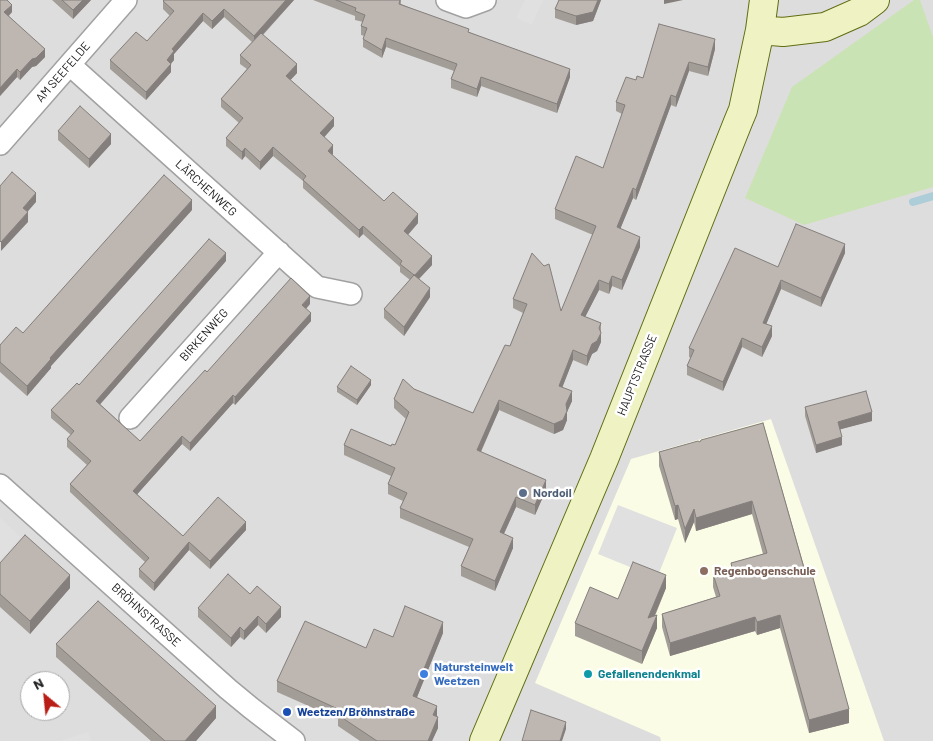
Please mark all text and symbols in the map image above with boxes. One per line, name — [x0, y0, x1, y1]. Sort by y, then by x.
street label: AM SEEFELDE — [33, 39, 93, 105]
street label: LÄRCHENWEG — [172, 157, 240, 219]
street label: BIRKENWEG — [177, 306, 231, 364]
street label: HAUPTSTRASSE — [614, 332, 660, 418]
place label: Nordoil — [533, 486, 572, 500]
marker: Nordoil — [517, 487, 529, 499]
place label: Regenbogenschule — [714, 564, 816, 578]
marker: Regenbogenschule — [698, 565, 710, 577]
street label: BRÖHNSTRASSE — [109, 580, 183, 650]
place label: Natursteinwelt Weetzen — [434, 660, 513, 688]
place label: Gefallenendenkmal — [598, 667, 700, 681]
marker: Natursteinwelt Weetzen — [418, 668, 430, 680]
marker: Gefallenendenkmal — [582, 668, 594, 680]
north arrow — [20, 671, 70, 721]
text: N — [30, 674, 46, 693]
place label: Weetzen/Bröhnstraße — [297, 705, 415, 719]
marker: Weetzen/Bröhnstraße — [281, 706, 293, 718]

